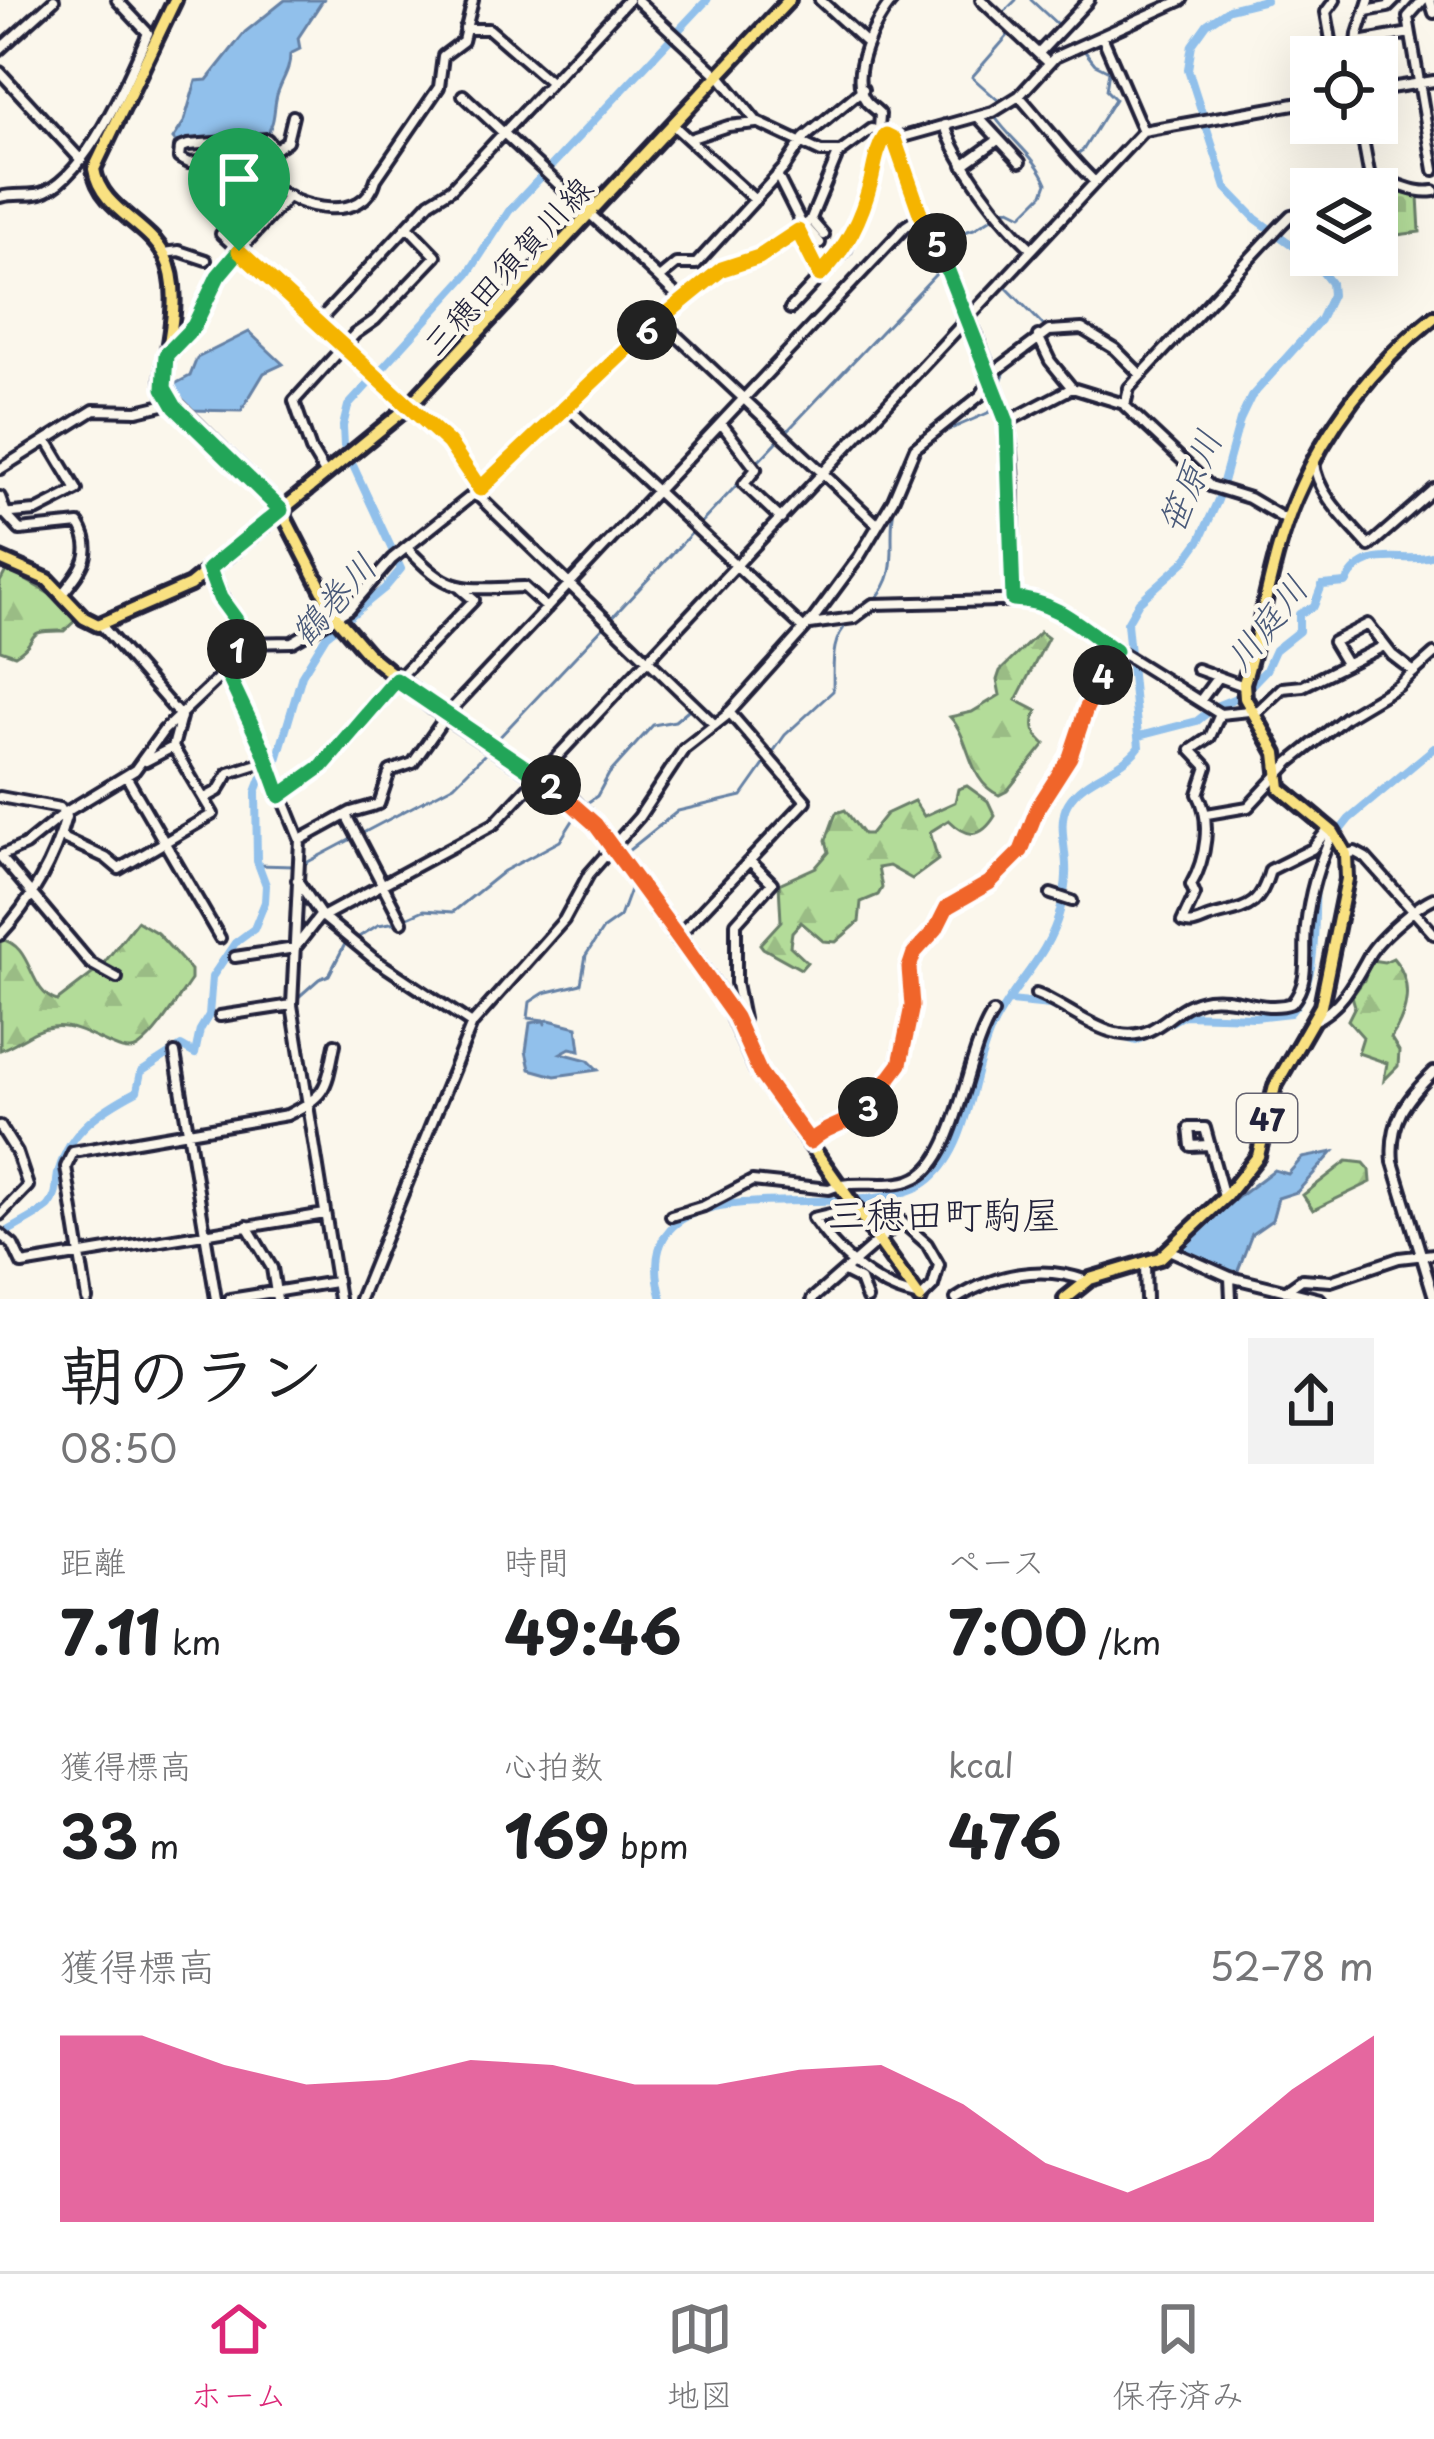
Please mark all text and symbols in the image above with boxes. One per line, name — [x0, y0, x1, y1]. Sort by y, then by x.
map controls — [1290, 36, 1398, 276]
button: locate — [1290, 36, 1398, 144]
pin — [188, 128, 290, 251]
icon: arrive — [206, 146, 272, 212]
street label: 三穂田須賀川線 — [409, 163, 603, 367]
button: layers — [1290, 168, 1398, 276]
pin: 5 — [907, 213, 967, 273]
text: 5 — [926, 218, 948, 268]
pin: 6 — [617, 300, 677, 360]
text: 6 — [635, 305, 659, 355]
water label: 笹原川 — [1142, 421, 1234, 541]
water label: 鶴巻川 — [276, 540, 388, 656]
water label: 川庭川 — [1210, 563, 1320, 681]
pin: 1 — [207, 619, 267, 679]
text: 1 — [229, 624, 245, 674]
pin: 4 — [1073, 645, 1133, 705]
text: 4 — [1092, 650, 1114, 700]
pin: 2 — [521, 755, 581, 815]
text: 2 — [539, 760, 563, 810]
pin: 3 — [838, 1077, 898, 1137]
text: 3 — [857, 1082, 879, 1132]
road number: 47 — [1237, 1094, 1297, 1142]
district label: 三穂田町駒屋 — [827, 1183, 1061, 1242]
text: 朝のラン — [60, 1322, 324, 1421]
button: share — [1248, 1338, 1374, 1464]
text: 08:50 — [60, 1417, 177, 1476]
text: 距離 — [60, 1535, 126, 1585]
text: 時間 — [504, 1535, 570, 1585]
text: ペース — [948, 1535, 1045, 1585]
text: 7.11 — [60, 1585, 161, 1675]
text: 49:46 — [504, 1585, 682, 1675]
text: 7:00 — [948, 1585, 1087, 1675]
text: km — [161, 1616, 221, 1666]
text: /km — [1087, 1616, 1161, 1666]
text: 獲得標高 — [60, 1739, 192, 1789]
text: 心拍数 — [504, 1739, 603, 1789]
text: kcal — [948, 1739, 1014, 1789]
text: 33 — [60, 1789, 138, 1879]
text: 169 — [504, 1789, 610, 1879]
text: 476 — [948, 1789, 1062, 1879]
text: m — [138, 1820, 179, 1870]
text: bpm — [610, 1820, 689, 1870]
text: 獲得標高 — [60, 1935, 216, 1994]
text: 52–78 m — [1209, 1935, 1374, 1994]
tab: ホーム — [190, 2296, 287, 2418]
tab: 地図 — [667, 2296, 733, 2418]
tab: 保存済み — [1112, 2296, 1244, 2418]

